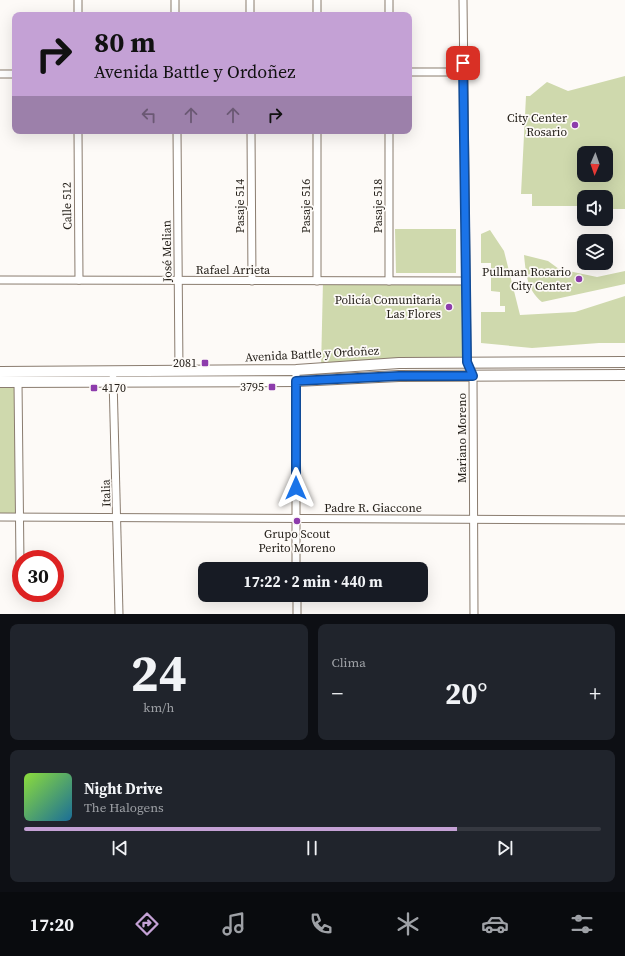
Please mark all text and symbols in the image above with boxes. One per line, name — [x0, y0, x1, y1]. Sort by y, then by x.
text: 80 m — [94, 23, 156, 61]
icon: right — [28, 28, 80, 80]
pin — [446, 46, 480, 80]
icon: arrive — [452, 52, 474, 74]
text: Avenida Battle y Ordoñez — [94, 59, 295, 84]
icon: left — [138, 104, 160, 126]
icon: ahead — [180, 104, 202, 126]
icon: ahead — [222, 104, 244, 126]
icon: right — [264, 104, 286, 126]
place label: City Center Rosario — [507, 110, 567, 140]
marker: City Center Rosario — [570, 120, 580, 130]
north arrow — [577, 146, 613, 182]
map controls — [577, 146, 613, 270]
street label: Pasaje 514 — [232, 179, 248, 233]
street label: Pasaje 516 — [298, 179, 314, 233]
street label: Pasaje 518 — [370, 179, 386, 233]
street label: Calle 512 — [59, 182, 75, 230]
button: sound — [577, 190, 613, 226]
street label: José Melian — [158, 220, 176, 283]
button: layers — [577, 234, 613, 270]
street label: Rafael Arrieta — [196, 262, 271, 278]
place label: Pullman Rosario City Center — [482, 264, 571, 294]
marker: Pullman Rosario City Center — [574, 274, 584, 284]
place label: Policía Comunitaria Las Flores — [335, 292, 442, 322]
marker: Policía Comunitaria Las Flores — [444, 302, 454, 312]
street label: Avenida Battle y Ordoñez — [245, 342, 380, 366]
place label: 2081 — [173, 355, 197, 371]
marker: 2081 — [200, 358, 210, 368]
place label: 3795 — [240, 379, 264, 395]
place label: 4170 — [102, 380, 126, 396]
marker: 3795 — [267, 382, 277, 392]
marker: 4170 — [89, 383, 99, 393]
street label: Mariano Moreno — [454, 393, 470, 483]
position arrow — [275, 467, 317, 509]
street label: Italia — [97, 478, 114, 507]
street label: Padre R. Giaccone — [324, 500, 422, 516]
marker: Grupo Scout Perito Moreno — [292, 516, 302, 526]
place label: Grupo Scout Perito Moreno — [259, 526, 336, 556]
speed limit sign: 30 — [12, 550, 64, 602]
text: 17:22 · 2 min · 440 m — [244, 571, 383, 592]
text: 24 — [131, 637, 187, 708]
text: Clima — [332, 654, 366, 671]
text: 20° — [445, 673, 487, 714]
text: − — [332, 678, 343, 708]
text: + — [589, 678, 601, 708]
text: km/h — [143, 699, 174, 716]
text: Night Drive — [84, 778, 163, 799]
text: The Halogens — [84, 799, 164, 816]
icon: previous — [109, 837, 131, 859]
icon: pause — [301, 837, 323, 859]
icon: next — [494, 837, 516, 859]
icon: directions — [133, 910, 161, 938]
icon: music — [220, 910, 248, 938]
icon: phone — [307, 910, 335, 938]
icon: climate — [394, 910, 422, 938]
icon: car — [481, 910, 509, 938]
icon: filters — [568, 910, 596, 938]
text: 17:20 — [29, 912, 74, 937]

